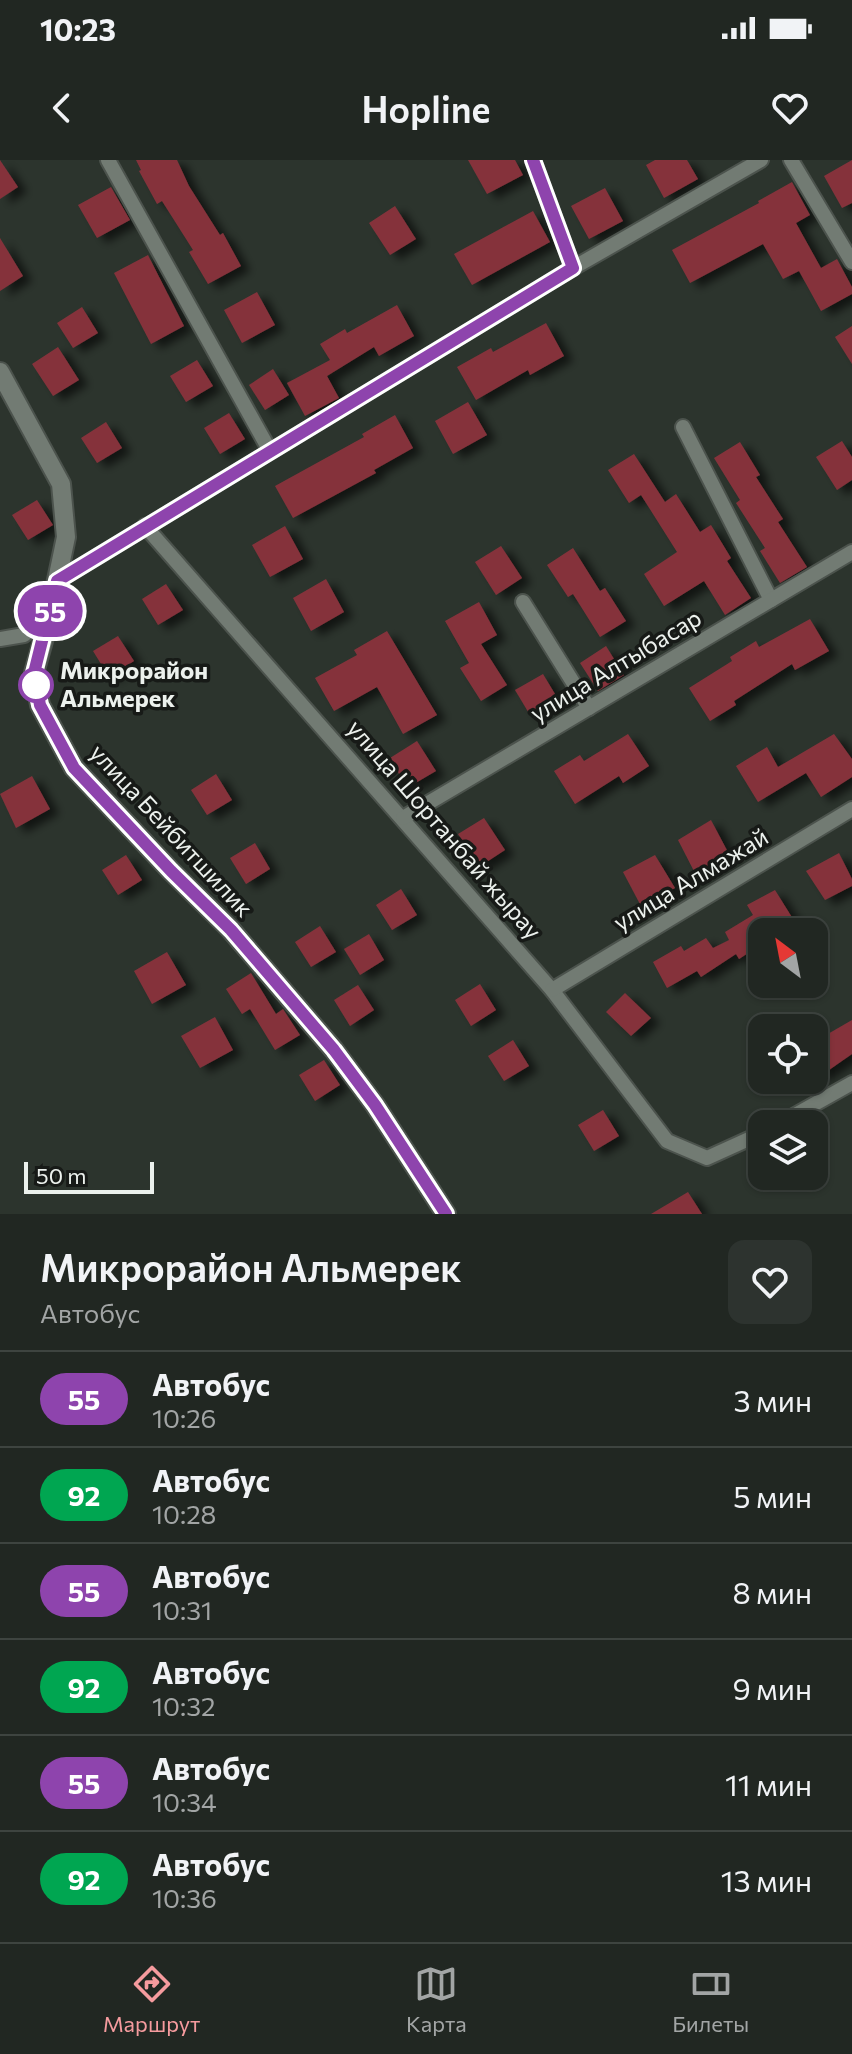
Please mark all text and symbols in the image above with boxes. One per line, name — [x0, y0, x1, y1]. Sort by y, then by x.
text: 10:23 — [40, 10, 116, 47]
icon: back — [40, 86, 84, 130]
text: Hopline — [362, 86, 490, 130]
icon: heart — [768, 86, 812, 130]
line badge: 55 — [14, 585, 86, 637]
text: 55 — [34, 594, 66, 628]
street label: улица Алтыбасар — [524, 602, 706, 727]
place label: Микрорайон Альмерек — [60, 655, 208, 712]
marker: Микрорайон Альмерек — [19, 668, 53, 702]
street label: улица Шортанбай жырау — [342, 713, 548, 945]
street label: улица Бейбитшилик — [85, 738, 260, 922]
street label: улица Алмажай — [608, 821, 773, 936]
north arrow — [748, 918, 828, 998]
map controls — [748, 918, 828, 1190]
button: locate — [748, 1014, 828, 1094]
button: layers — [748, 1110, 828, 1190]
scale bar — [24, 1158, 154, 1194]
text: 50 m — [36, 1162, 86, 1189]
button: heart — [728, 1240, 812, 1324]
text: Микрорайон Альмерек — [40, 1243, 461, 1290]
text: Автобус — [40, 1297, 140, 1328]
text: Автобус — [152, 1365, 270, 1402]
text: 3 мин — [733, 1381, 812, 1418]
text: 55 — [68, 1382, 100, 1416]
text: 10:26 — [152, 1402, 216, 1433]
text: Автобус — [152, 1461, 270, 1498]
text: 5 мин — [733, 1477, 812, 1514]
text: 92 — [67, 1478, 101, 1512]
text: 10:28 — [152, 1498, 216, 1529]
text: Автобус — [152, 1557, 270, 1594]
text: 8 мин — [732, 1573, 812, 1610]
text: 55 — [68, 1574, 100, 1608]
text: 10:31 — [152, 1594, 212, 1625]
text: Автобус — [152, 1653, 270, 1690]
text: 9 мин — [732, 1669, 812, 1706]
text: 92 — [67, 1670, 101, 1704]
text: 10:32 — [152, 1690, 215, 1721]
text: Автобус — [152, 1749, 270, 1786]
text: 11 мин — [725, 1765, 812, 1802]
text: 55 — [68, 1766, 100, 1800]
text: 10:34 — [152, 1786, 217, 1817]
text: Автобус — [152, 1845, 270, 1882]
text: 13 мин — [721, 1861, 812, 1898]
text: 92 — [67, 1862, 101, 1896]
text: 10:36 — [152, 1882, 217, 1913]
tab: Маршрут — [103, 1962, 200, 2037]
tab: Карта — [406, 1962, 467, 2037]
tab: Билеты — [672, 1962, 749, 2037]

